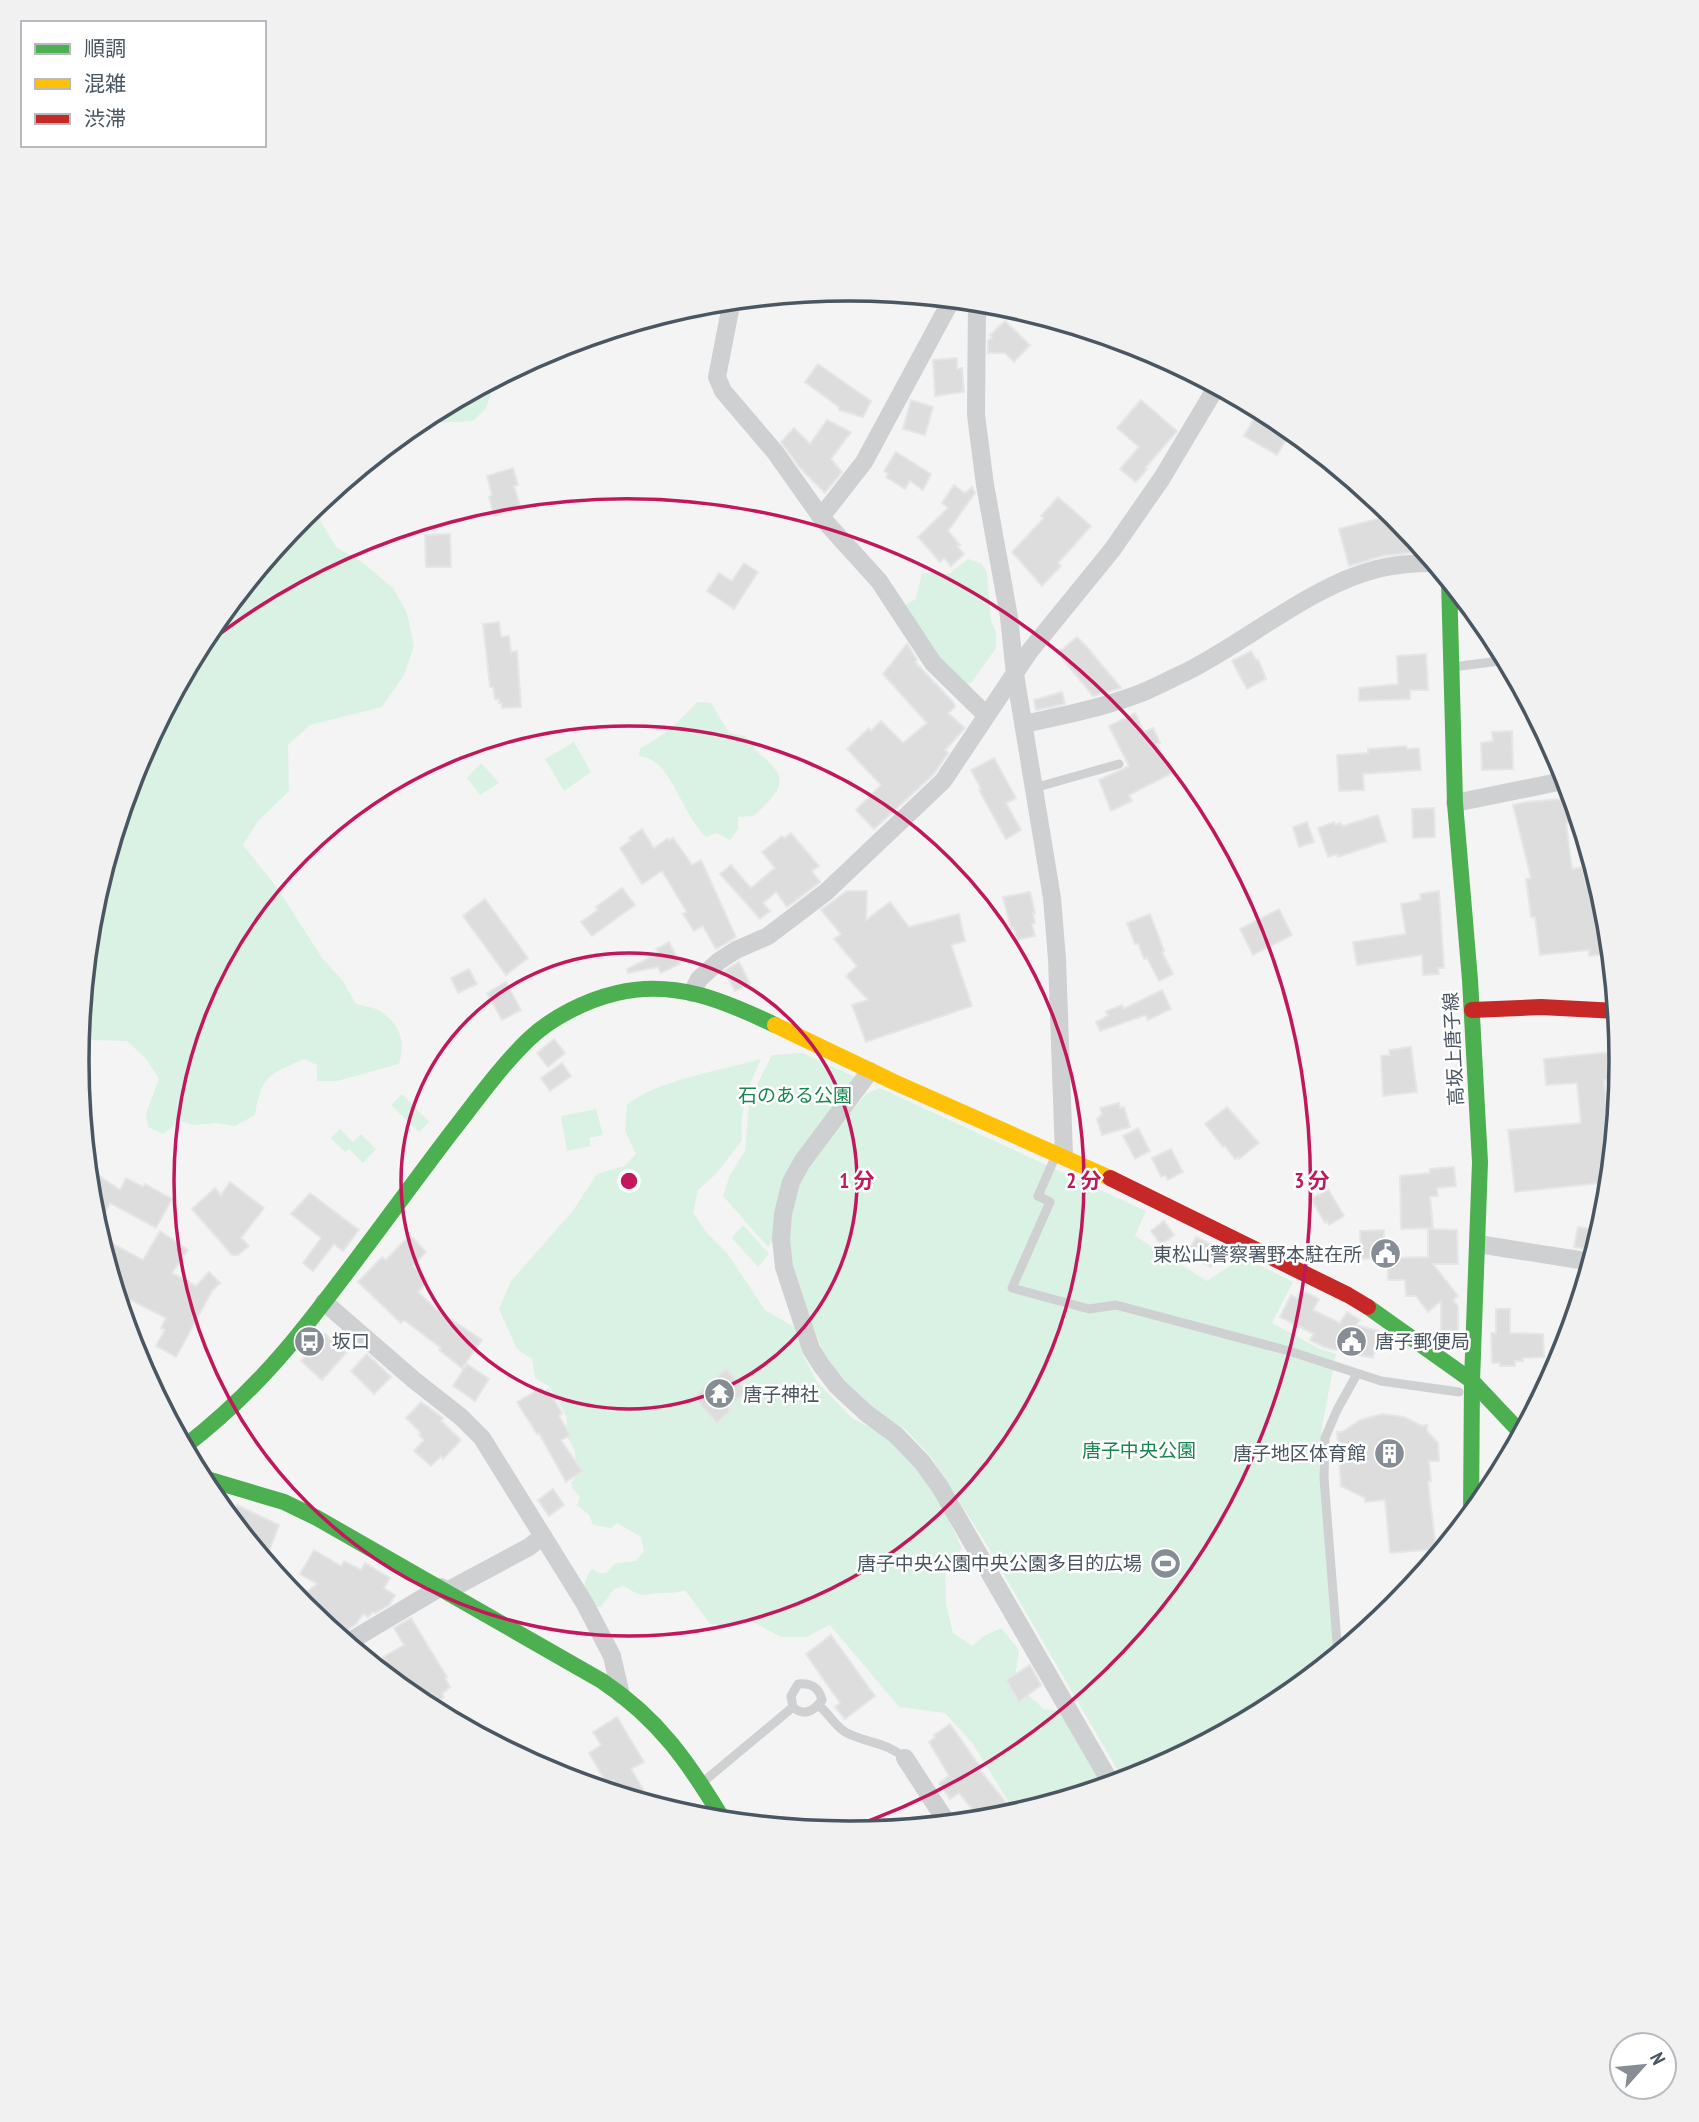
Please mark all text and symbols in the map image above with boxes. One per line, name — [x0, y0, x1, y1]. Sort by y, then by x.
legend — [21, 21, 266, 147]
text: 順調 — [84, 35, 126, 62]
text: 混雑 — [84, 70, 126, 97]
text: 渋滞 — [84, 105, 126, 132]
street label: 高坂上唐子線 — [1438, 991, 1468, 1107]
park label: 石のある公園 — [738, 1083, 852, 1107]
text: 1 分 — [839, 1167, 875, 1194]
text: 2 分 — [1066, 1167, 1102, 1194]
text: 3 分 — [1294, 1167, 1330, 1194]
centre of rings — [617, 1169, 641, 1193]
public building icon: 東松山警察署野本駐在所 — [1368, 1237, 1402, 1271]
place label: 東松山警察署野本駐在所 — [1153, 1242, 1362, 1266]
bus stop icon: 坂口 — [292, 1324, 326, 1358]
public building icon: 唐子郵便局 — [1335, 1324, 1369, 1358]
place label: 坂口 — [332, 1329, 370, 1353]
place label: 唐子郵便局 — [1375, 1329, 1470, 1353]
temple icon: 唐子神社 — [703, 1377, 737, 1411]
place label: 唐子神社 — [743, 1382, 819, 1406]
building icon: 唐子地区体育館 — [1372, 1436, 1406, 1470]
park label: 唐子中央公園 — [1082, 1438, 1196, 1462]
place label: 唐子地区体育館 — [1233, 1441, 1366, 1465]
sports icon: 唐子中央公園中央公園多目的広場 — [1148, 1546, 1182, 1580]
place label: 唐子中央公園中央公園多目的広場 — [857, 1551, 1142, 1575]
north arrow — [1608, 2031, 1678, 2101]
text: N — [1645, 2048, 1671, 2068]

